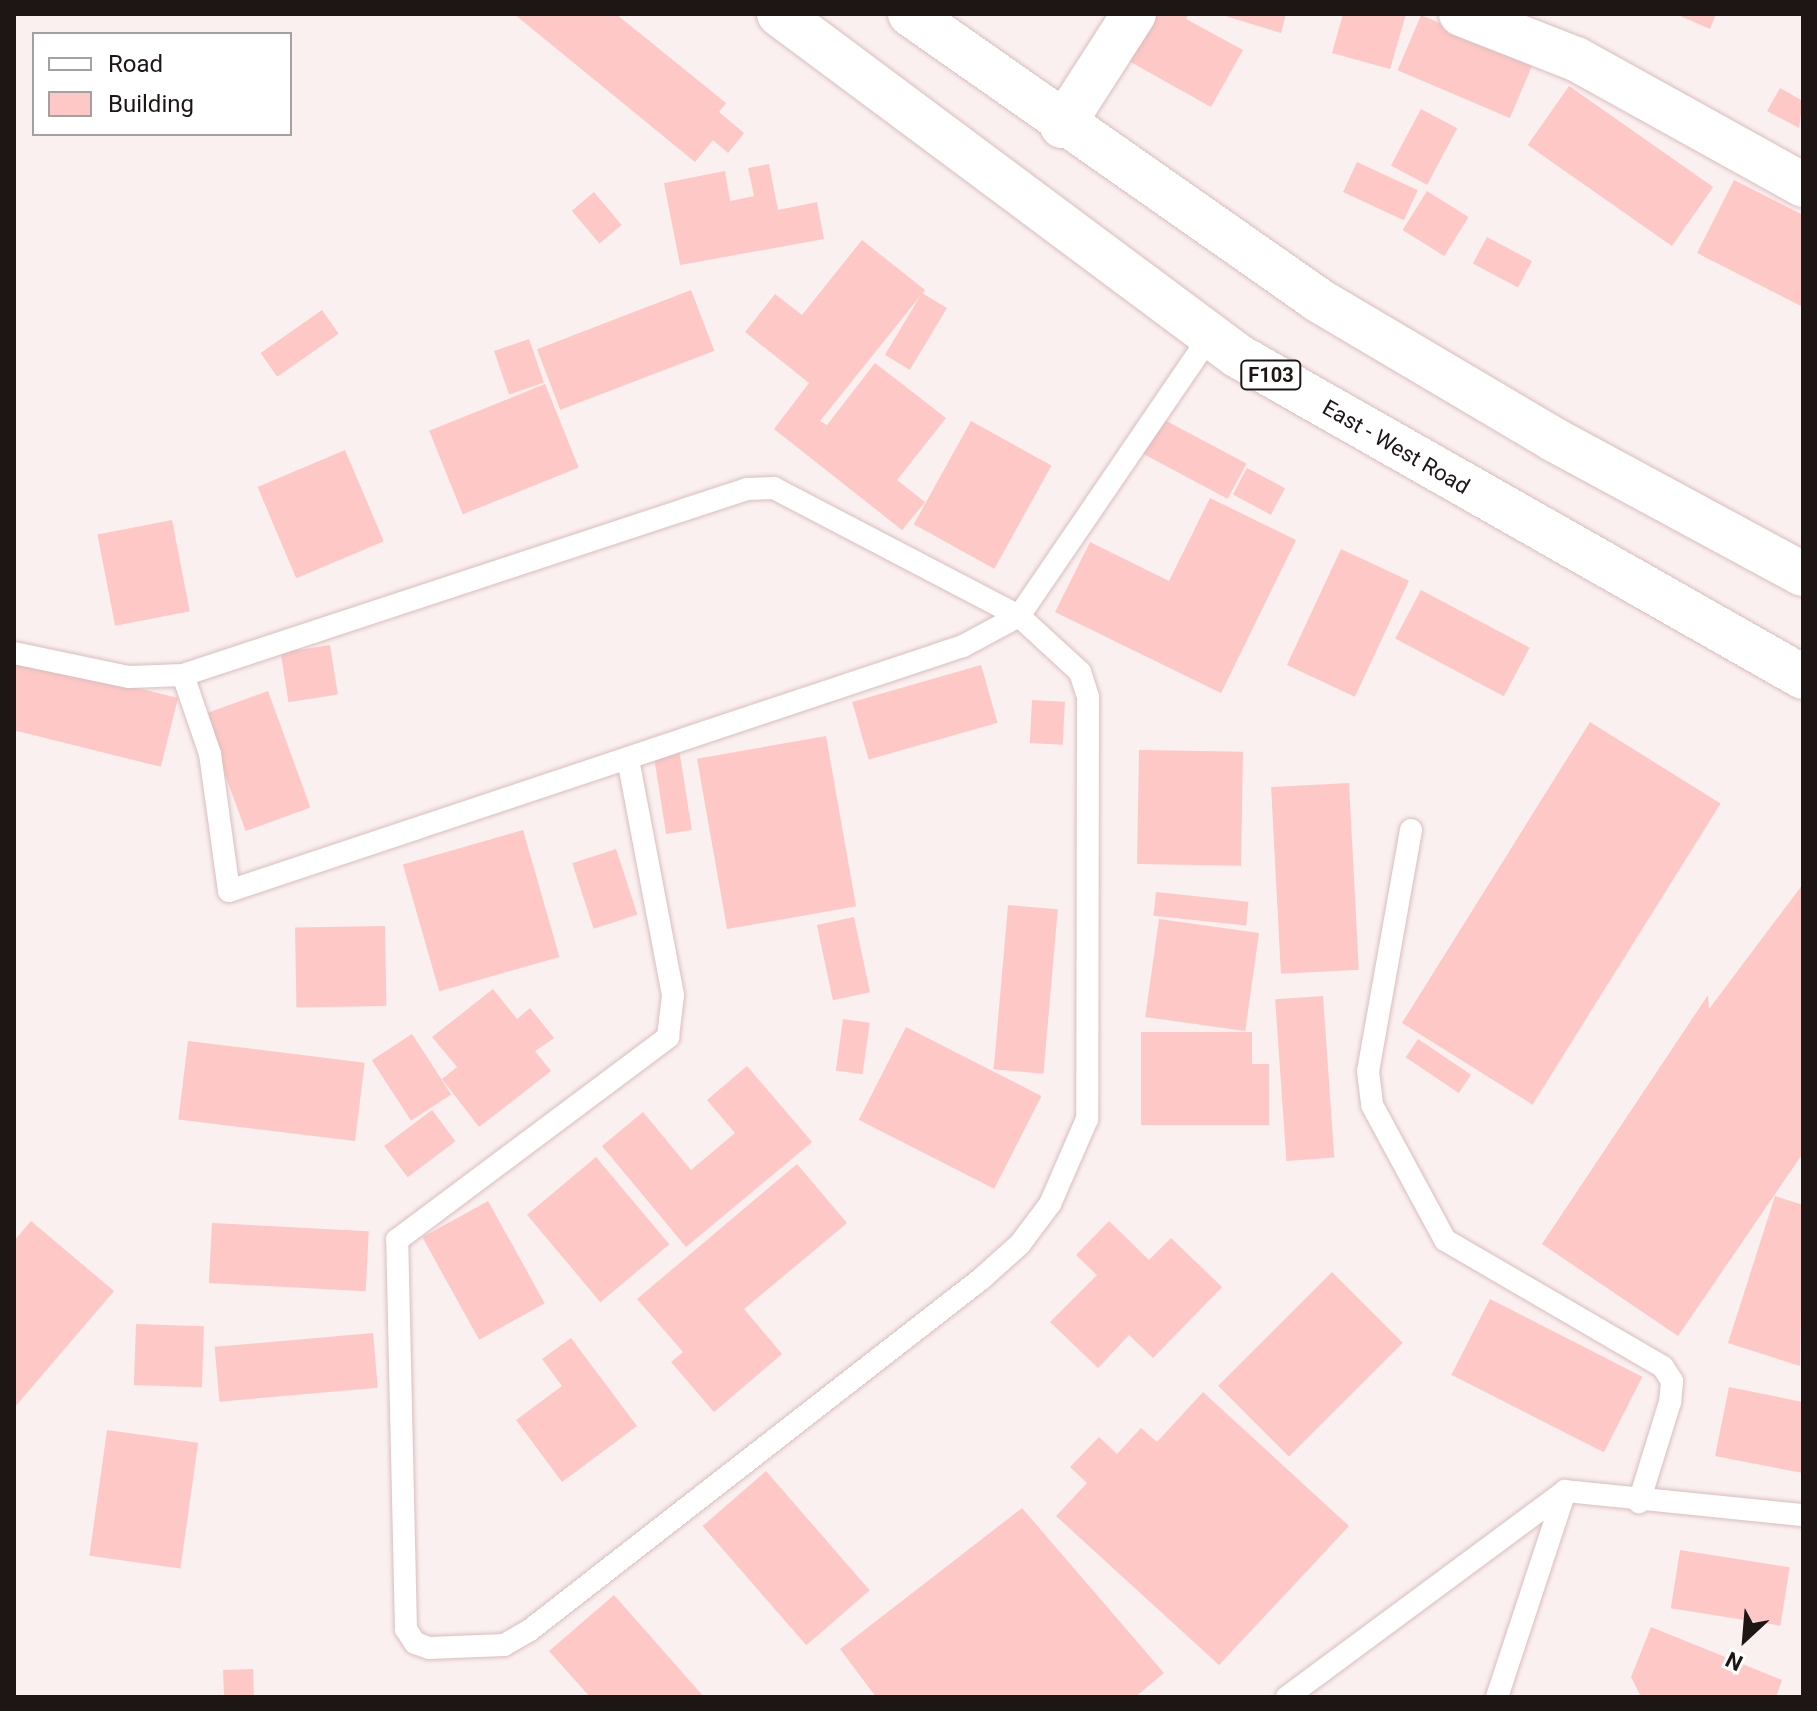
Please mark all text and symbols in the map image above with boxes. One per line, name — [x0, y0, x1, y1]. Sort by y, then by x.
legend — [32, 32, 292, 136]
text: Road — [108, 50, 163, 78]
text: Building — [108, 90, 194, 118]
road number: F103 — [1239, 359, 1303, 391]
street label: East - West Road — [1318, 394, 1474, 500]
north arrow — [1705, 1599, 1785, 1679]
text: N — [1722, 1646, 1747, 1676]

